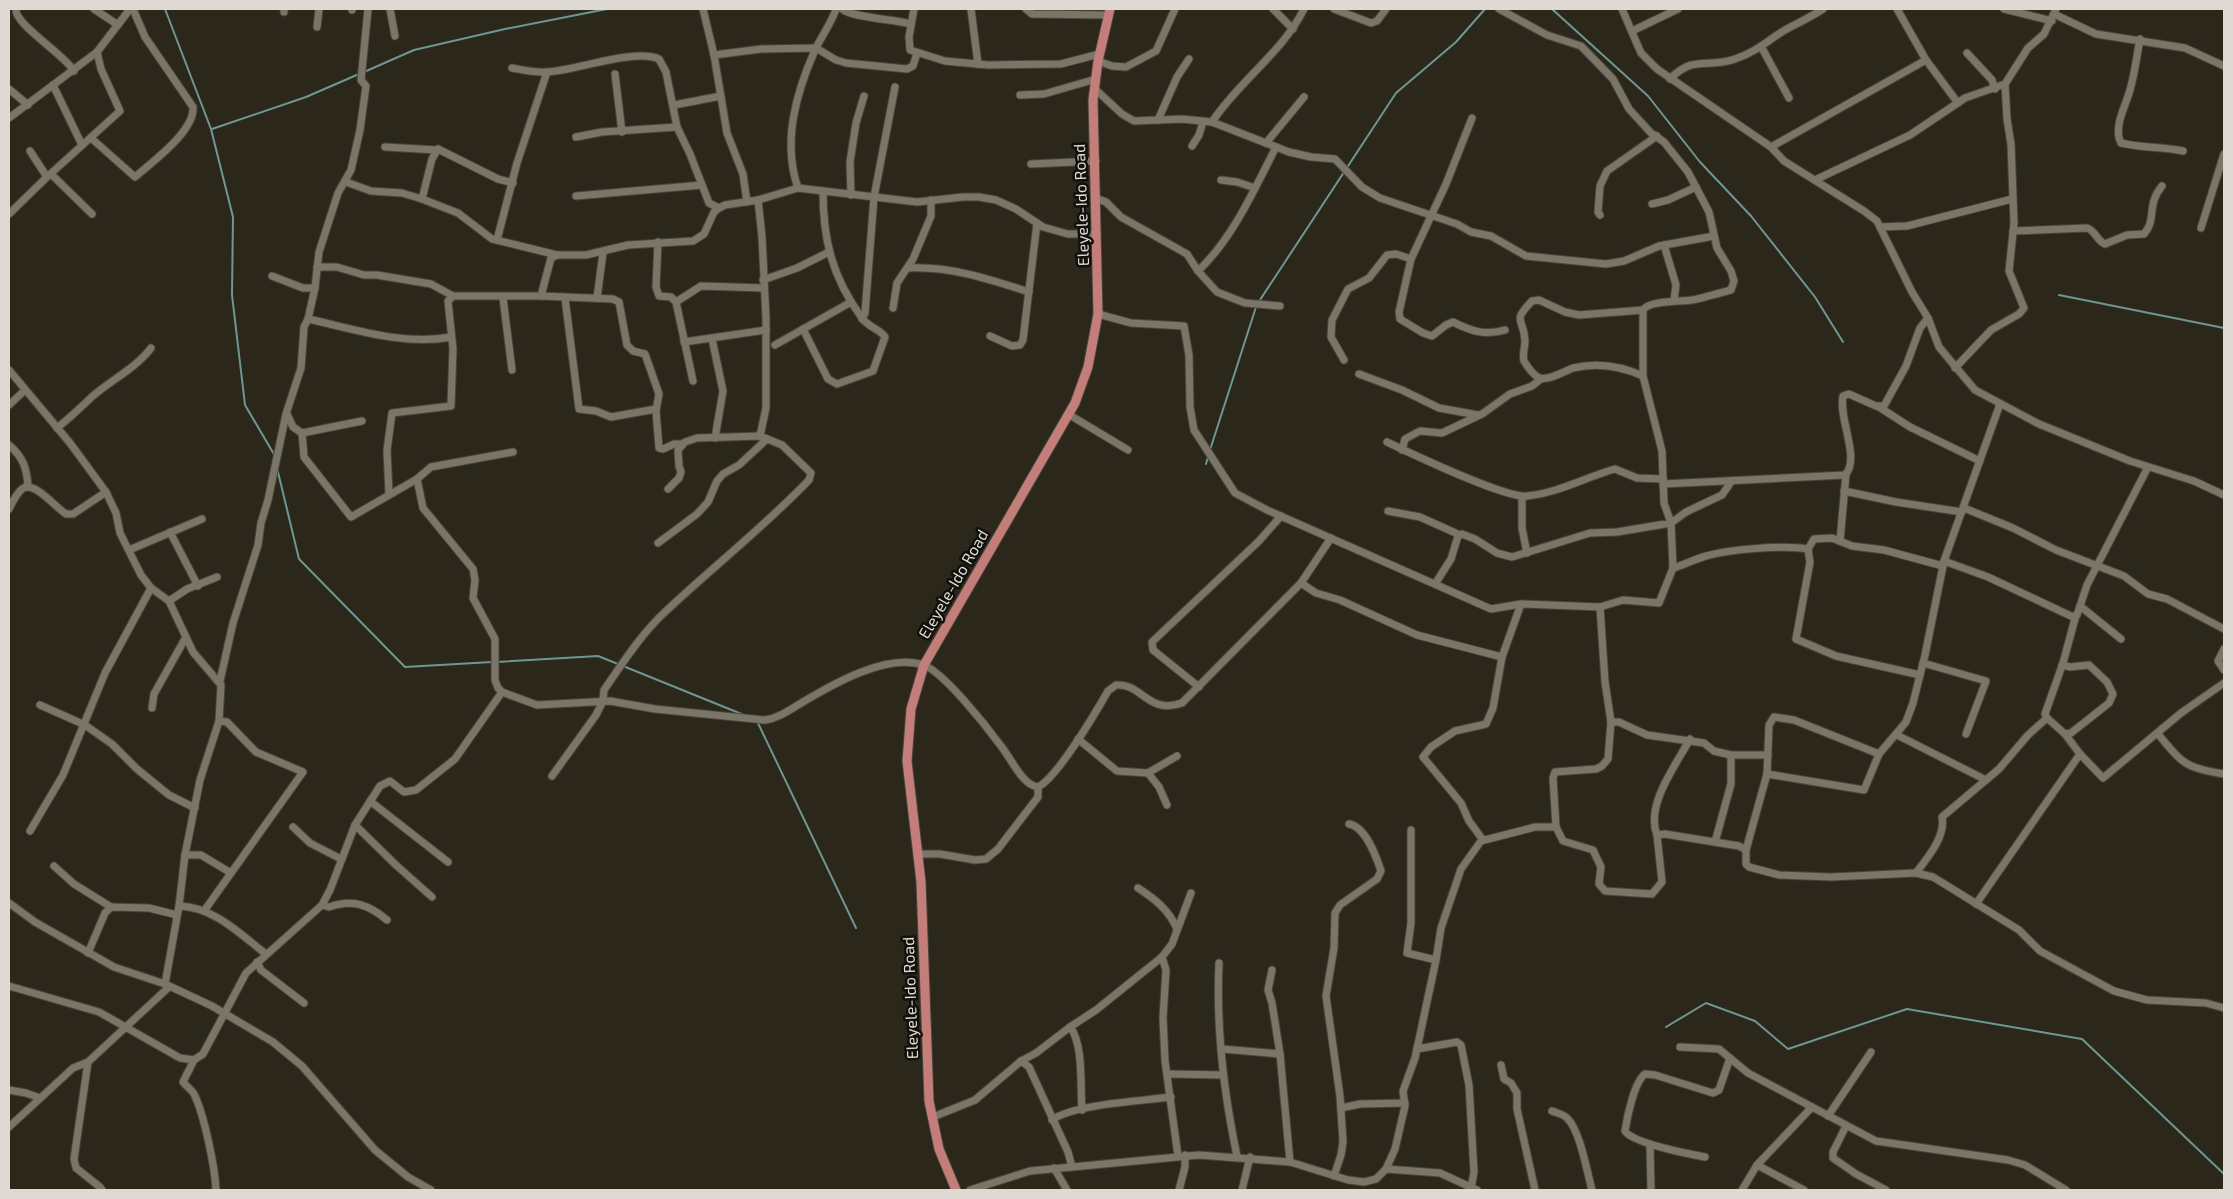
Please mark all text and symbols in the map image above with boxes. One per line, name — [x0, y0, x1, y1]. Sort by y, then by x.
street label: Eleyele-Ido Road — [1069, 143, 1092, 267]
street label: Eleyele-Ido Road — [914, 526, 991, 642]
street label: Eleyele-Ido Road — [898, 936, 921, 1060]

